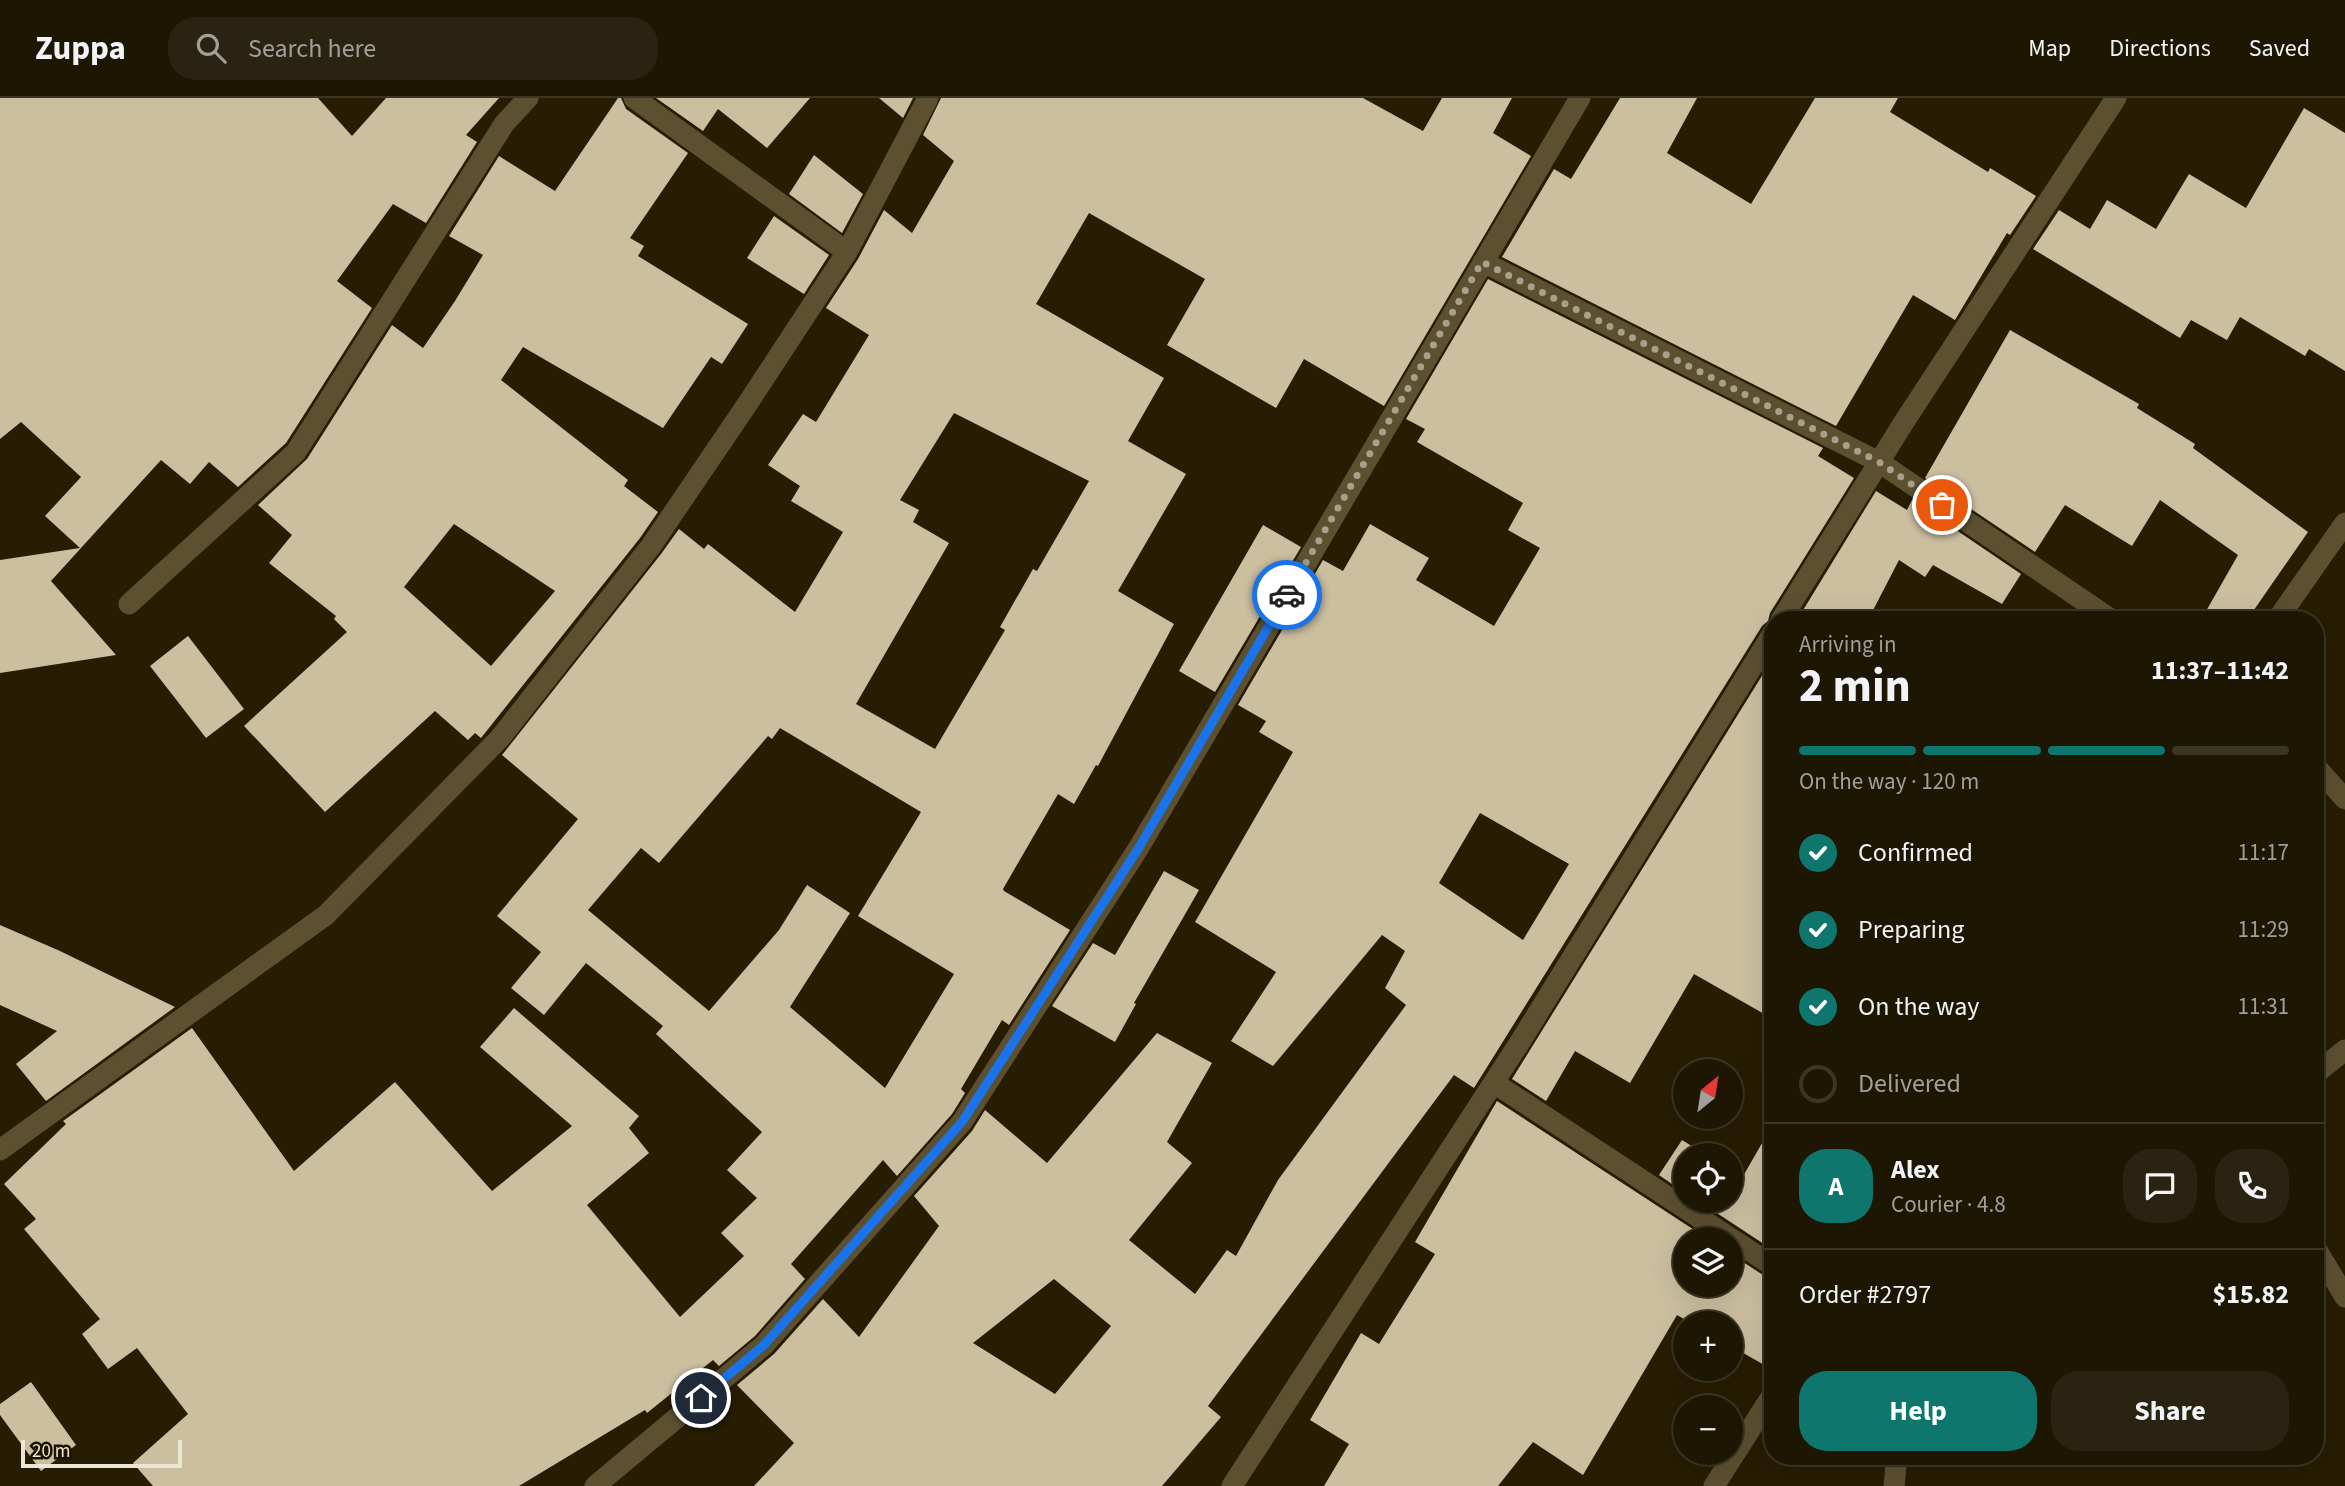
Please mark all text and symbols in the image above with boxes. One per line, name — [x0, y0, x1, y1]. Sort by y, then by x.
search box — [168, 17, 658, 80]
text: Zuppa — [35, 25, 126, 72]
icon: search — [192, 29, 230, 67]
text: Search here — [248, 30, 376, 67]
text: Map — [2028, 31, 2071, 66]
text: Directions — [2109, 31, 2211, 66]
text: Saved — [2249, 31, 2310, 66]
pin — [1912, 475, 1972, 535]
icon: bag — [1923, 486, 1961, 524]
courier — [1252, 560, 1322, 630]
icon: car — [1268, 576, 1306, 614]
text: Arriving in — [1799, 628, 1897, 661]
text: 11:37–11:42 — [2151, 652, 2289, 689]
text: 2 min — [1799, 654, 1911, 719]
text: On the way · 120 m — [1799, 765, 1979, 798]
icon: check — [1799, 834, 1837, 872]
text: Confirmed — [1858, 834, 1973, 871]
text: 11:17 — [2238, 836, 2289, 869]
icon: check — [1799, 911, 1837, 949]
text: Preparing — [1858, 911, 1964, 948]
text: 11:29 — [2238, 913, 2289, 946]
icon: check — [1799, 988, 1837, 1026]
text: On the way — [1858, 988, 1979, 1025]
text: 11:31 — [2238, 990, 2289, 1023]
north arrow — [1673, 1059, 1743, 1129]
map controls — [1673, 1059, 1743, 1465]
text: Delivered — [1858, 1065, 1961, 1102]
button: locate — [1673, 1143, 1743, 1213]
button: chat — [2123, 1149, 2197, 1223]
button: phone — [2215, 1149, 2289, 1223]
text: Alex — [1891, 1151, 1940, 1188]
text: A — [1829, 1168, 1843, 1205]
text: Courier · 4.8 — [1891, 1188, 2006, 1221]
button: layers — [1673, 1227, 1743, 1297]
text: Order #2797 — [1799, 1276, 1931, 1313]
text: $15.82 — [2213, 1276, 2289, 1313]
button: + — [1673, 1311, 1743, 1381]
pin — [671, 1368, 731, 1428]
button: Help — [1799, 1371, 2037, 1451]
button: Share — [2051, 1371, 2289, 1451]
icon: home — [682, 1379, 720, 1417]
button: − — [1673, 1395, 1743, 1465]
scale bar — [21, 1437, 182, 1469]
text: 20 m — [32, 1438, 70, 1465]

